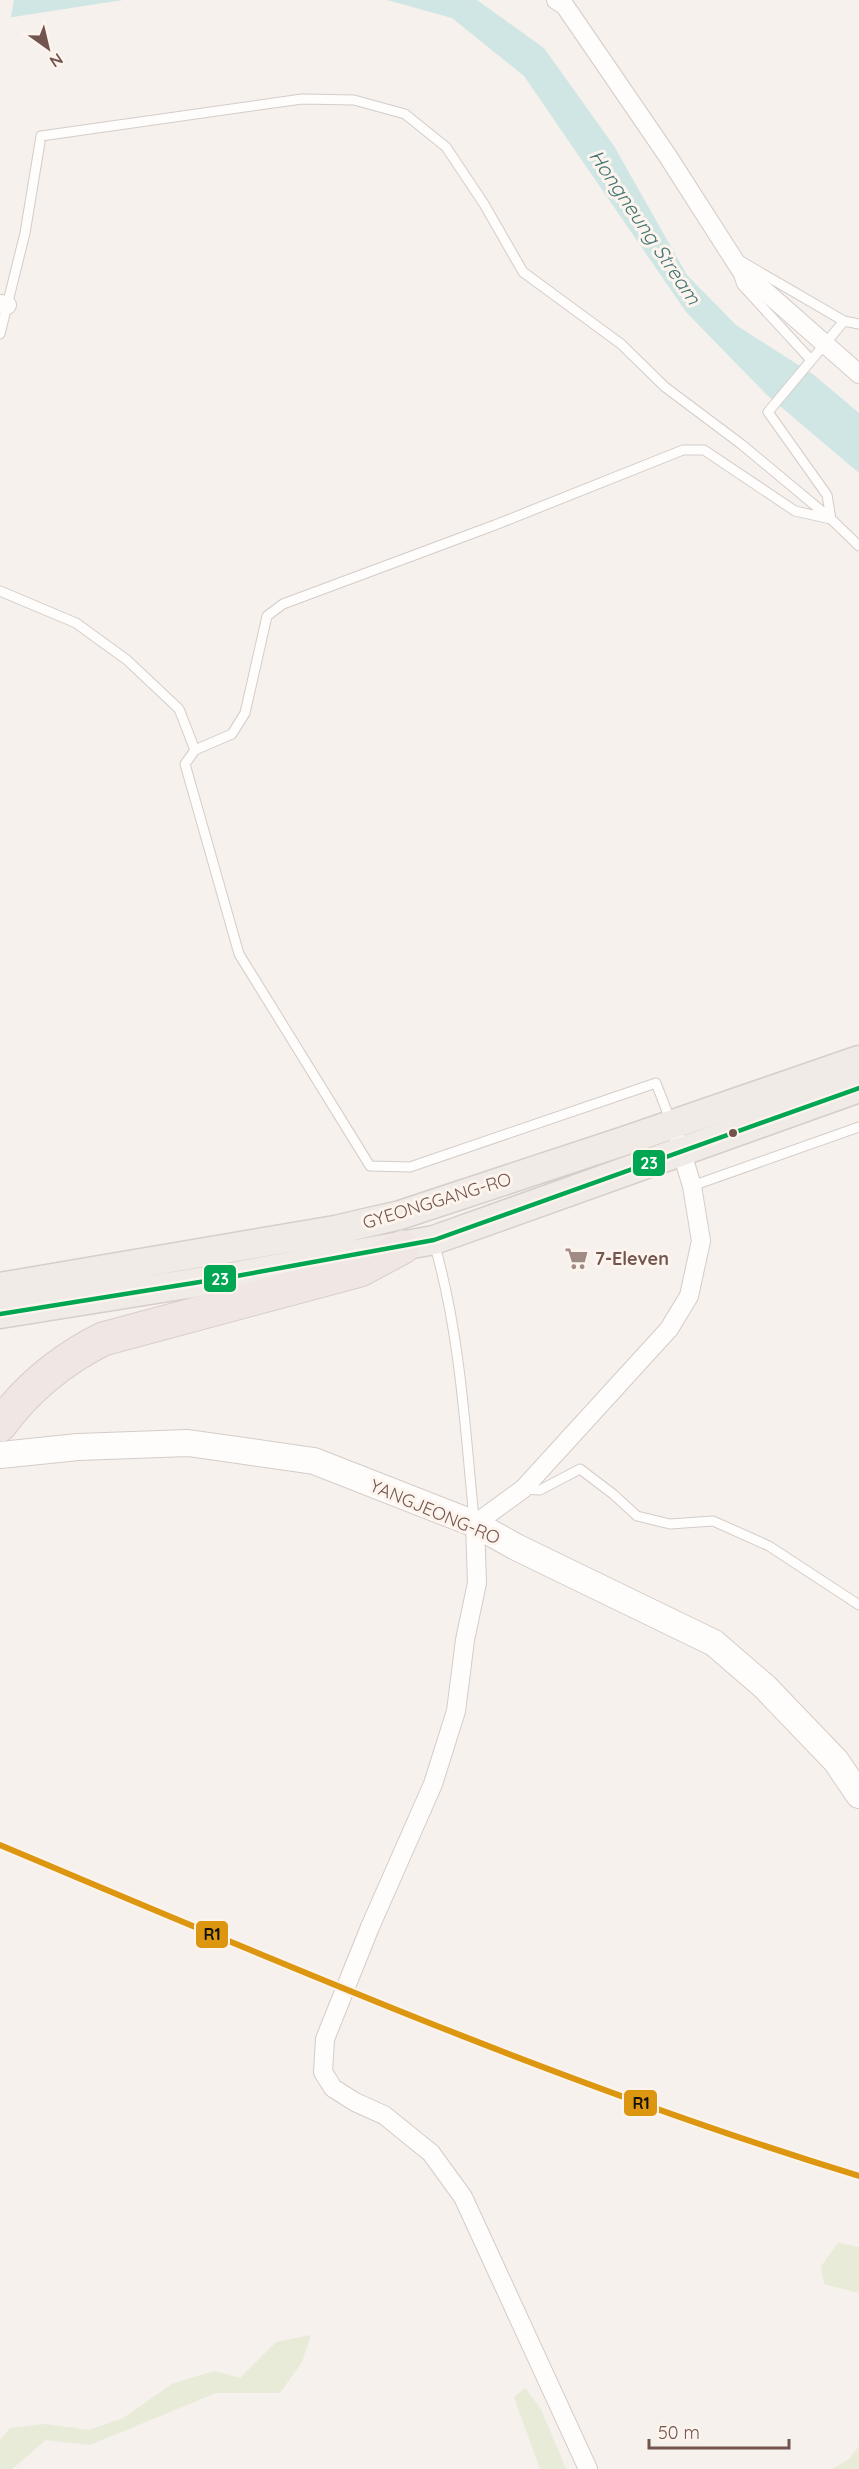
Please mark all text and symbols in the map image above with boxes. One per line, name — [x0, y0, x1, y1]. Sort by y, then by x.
north arrow — [18, 18, 78, 78]
text: N — [46, 49, 67, 72]
water label: Hongneung Stream — [584, 145, 707, 309]
unlabelled marker — [727, 1127, 739, 1139]
line badge: 23 — [632, 1149, 666, 1177]
text: 23 — [640, 1153, 658, 1173]
street label: GYEONGGANG-RO — [360, 1167, 514, 1234]
supermarket icon: 7-Eleven — [564, 1246, 590, 1272]
place label: 7-Eleven — [595, 1247, 669, 1270]
line badge: 23 — [203, 1264, 237, 1293]
text: 23 — [211, 1269, 229, 1289]
street label: YANGJEONG-RO — [367, 1474, 504, 1549]
line badge: R1 — [195, 1920, 229, 1949]
text: R1 — [203, 1924, 221, 1944]
line badge: R1 — [623, 2089, 658, 2117]
text: R1 — [632, 2093, 650, 2113]
scale bar — [649, 2412, 788, 2450]
text: 50 m — [658, 2421, 700, 2444]

